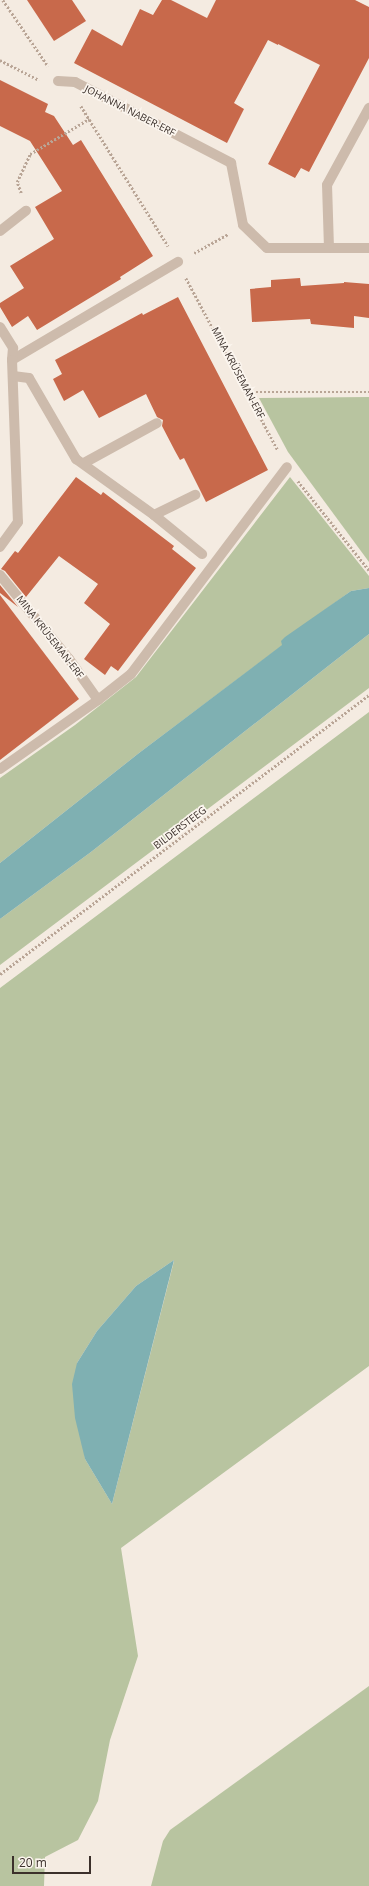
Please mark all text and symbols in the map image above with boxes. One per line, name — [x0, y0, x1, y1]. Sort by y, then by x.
street label: JOHANNA NABER-ERF — [83, 83, 177, 139]
street label: MINA KRÜSEMAN-ERF — [209, 325, 267, 421]
street label: MINA KRÜSEMAN-ERF — [14, 593, 86, 681]
street label: BILDERSTEEG — [151, 804, 209, 852]
scale bar — [14, 1848, 93, 1874]
text: 20 m — [19, 1854, 47, 1871]

